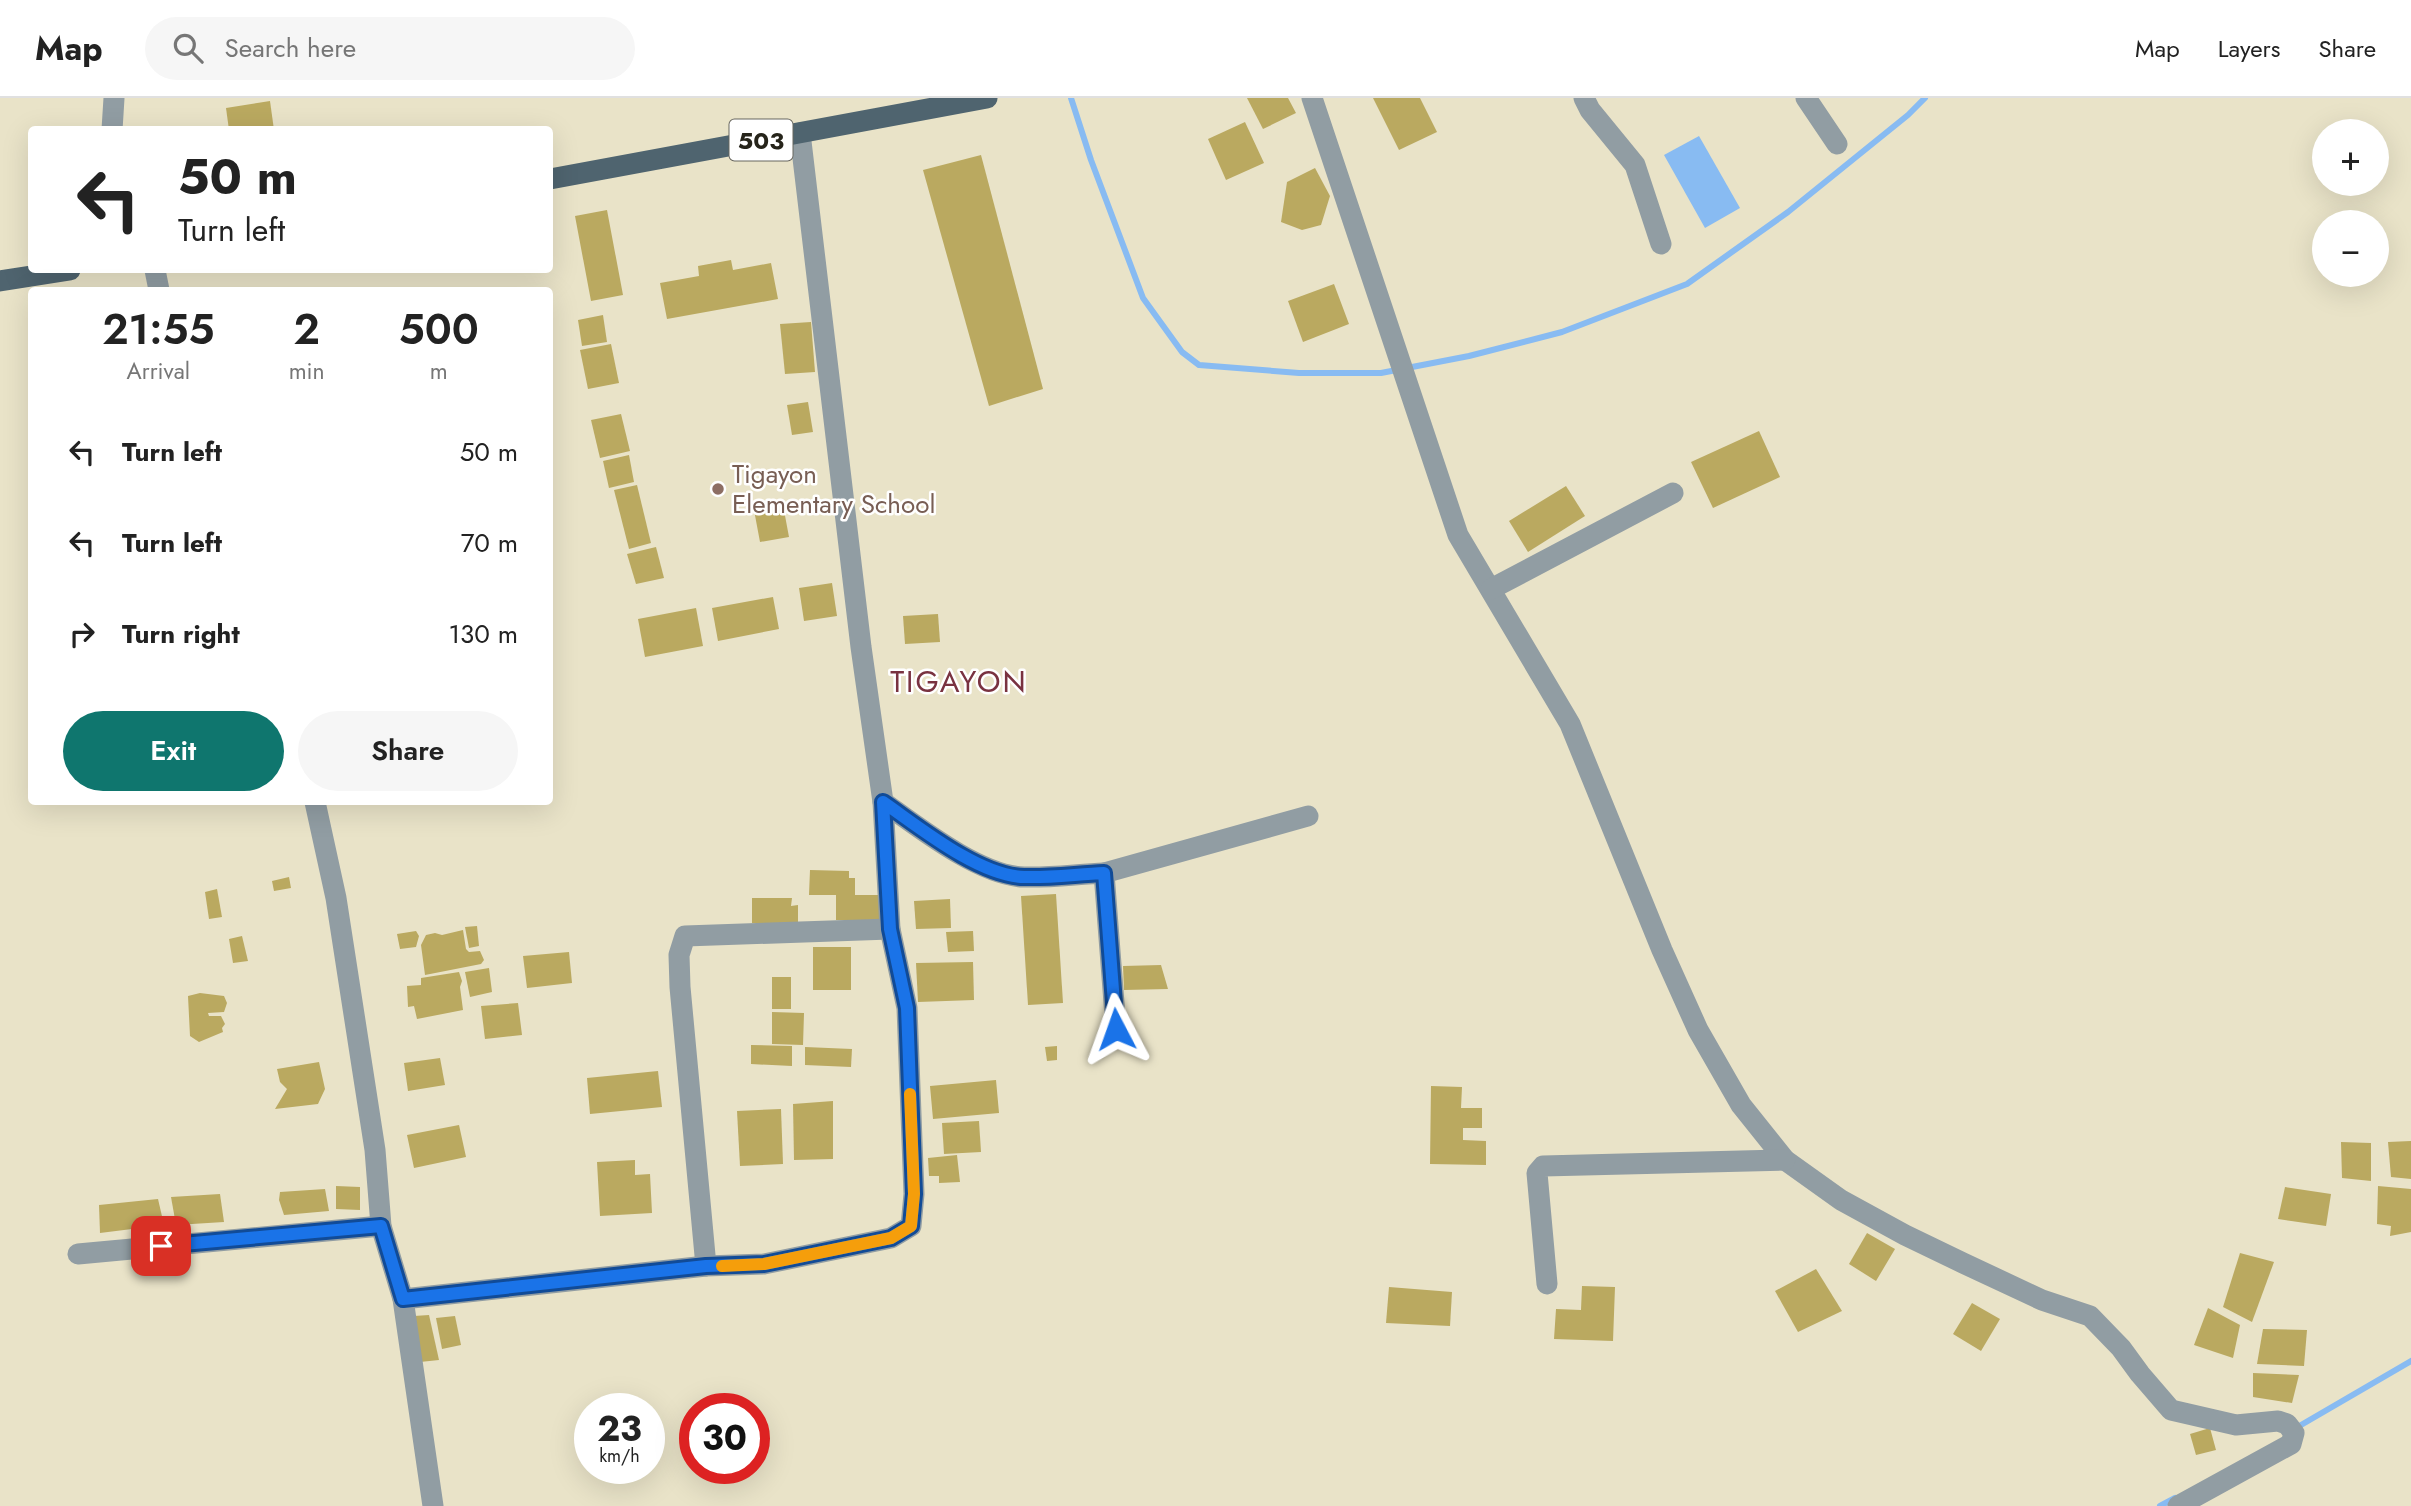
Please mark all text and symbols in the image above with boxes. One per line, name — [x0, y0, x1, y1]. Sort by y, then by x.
search box — [145, 17, 635, 80]
text: Map — [35, 25, 103, 72]
icon: search — [169, 29, 207, 67]
text: Search here — [225, 29, 356, 67]
text: Map — [2135, 31, 2180, 66]
text: Layers — [2218, 31, 2280, 66]
text: Share — [2318, 31, 2376, 66]
map controls — [2312, 119, 2389, 287]
button: + — [2312, 119, 2389, 196]
road number: 503 — [730, 120, 792, 160]
text: 50 m — [178, 142, 297, 212]
icon: left — [63, 154, 154, 245]
text: Turn left — [178, 207, 285, 253]
button: − — [2312, 210, 2389, 287]
text: 21:55 — [102, 299, 215, 360]
text: 2 — [293, 299, 320, 360]
text: 500 — [399, 299, 479, 360]
text: Arrival — [127, 354, 190, 388]
text: min — [289, 354, 325, 388]
text: m — [430, 354, 448, 388]
icon: left — [63, 433, 101, 471]
text: Turn left — [122, 433, 222, 471]
text: 50 m — [460, 433, 518, 471]
place label: Tigayon Elementary School — [732, 455, 935, 523]
marker: Tigayon Elementary School — [710, 481, 726, 497]
icon: left — [63, 524, 101, 562]
text: Turn left — [122, 524, 222, 562]
text: 70 m — [461, 524, 518, 562]
icon: right — [63, 615, 101, 653]
text: Turn right — [122, 615, 240, 653]
text: 130 m — [448, 615, 518, 653]
district label: TIGAYON — [890, 660, 1028, 703]
button: Exit — [63, 711, 284, 791]
button: Share — [298, 711, 518, 791]
position arrow — [1079, 992, 1153, 1066]
pin — [131, 1216, 191, 1276]
icon: arrive — [142, 1227, 180, 1265]
speed limit sign: 30 — [679, 1393, 770, 1484]
text: 23 — [597, 1404, 642, 1454]
text: km/h — [599, 1443, 640, 1469]

